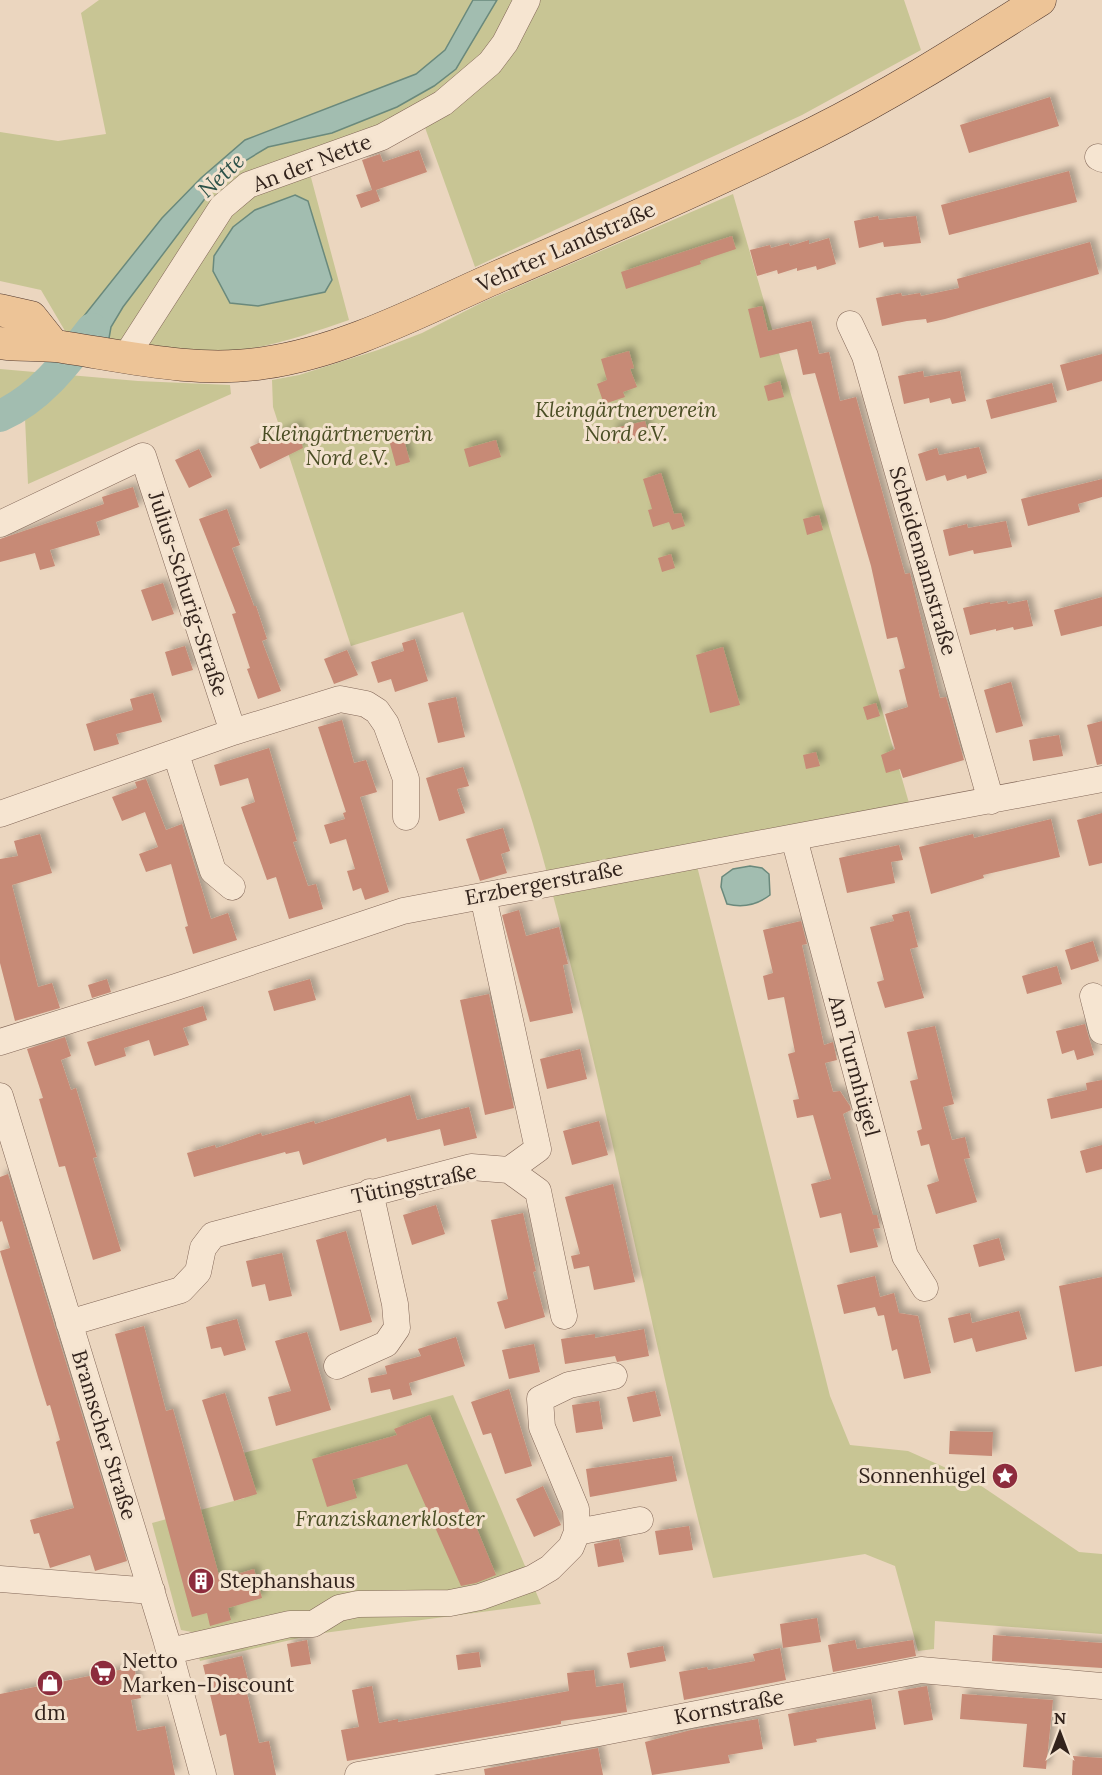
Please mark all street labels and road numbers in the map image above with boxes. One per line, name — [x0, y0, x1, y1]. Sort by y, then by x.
street label: An der Nette — [248, 128, 375, 198]
street label: Vehrter Landstraße — [472, 195, 659, 298]
street label: Scheidemannstraße — [884, 463, 963, 658]
street label: Julius-Schurig-Straße — [142, 487, 234, 700]
street label: Erzbergerstraße — [462, 854, 625, 911]
street label: Am Turmhügel — [822, 992, 886, 1139]
street label: Tütingstraße — [349, 1157, 479, 1210]
street label: Bramscher Straße — [66, 1347, 143, 1523]
street label: Kornstraße — [672, 1683, 786, 1730]

